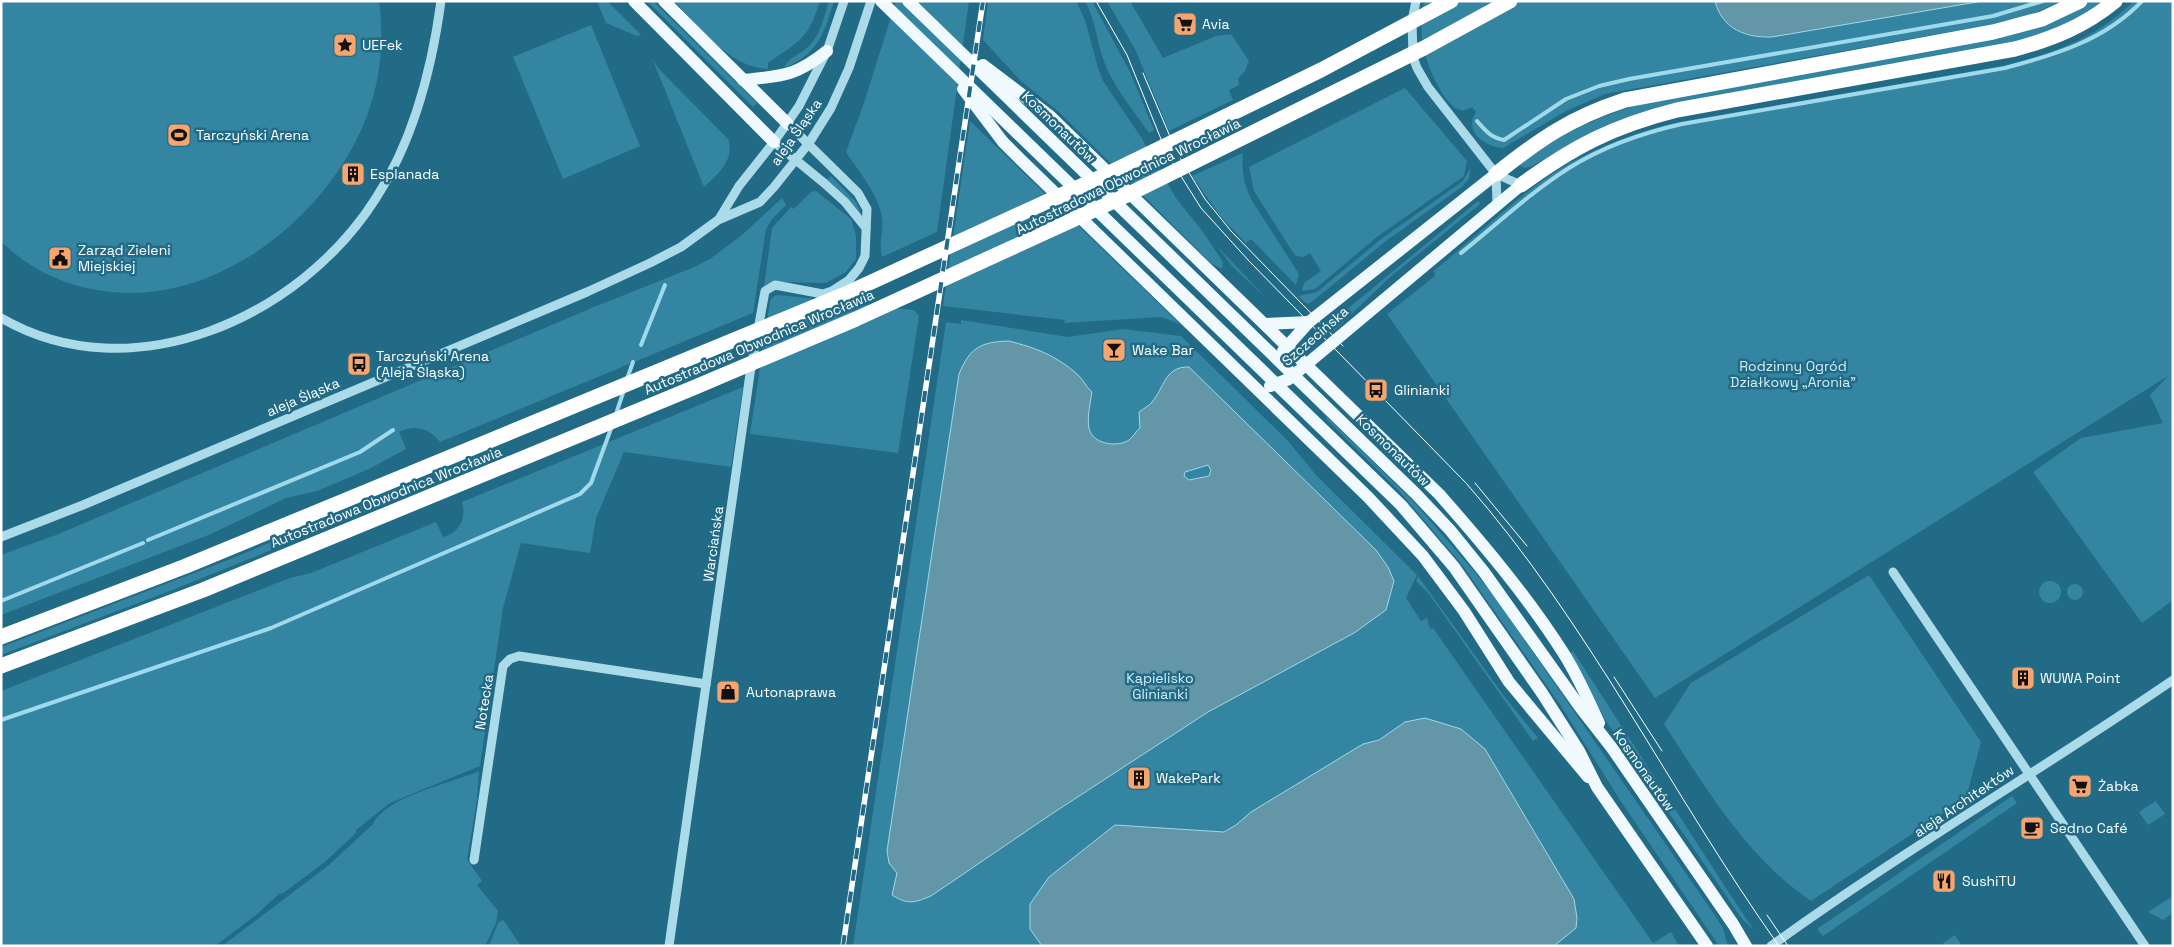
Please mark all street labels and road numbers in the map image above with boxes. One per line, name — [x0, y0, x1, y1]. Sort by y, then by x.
street label: Kosmonautów — [1018, 87, 1100, 167]
street label: aleja Śląska — [766, 95, 826, 169]
street label: Autostradowa Obwodnica Wrocławia — [1013, 114, 1243, 238]
street label: Autostradowa Obwodnica Wrocławia — [641, 285, 877, 399]
street label: Szczecińska — [1278, 302, 1352, 370]
street label: aleja Śląska — [264, 374, 342, 420]
street label: Kosmonautów — [1352, 410, 1434, 490]
street label: Autostradowa Obwodnica Wrocławia — [268, 442, 504, 552]
street label: Warciańska — [699, 505, 727, 583]
street label: Notecka — [471, 673, 497, 731]
street label: Kosmonautów — [1609, 726, 1679, 814]
street label: aleja Architektów — [1911, 761, 2017, 841]

